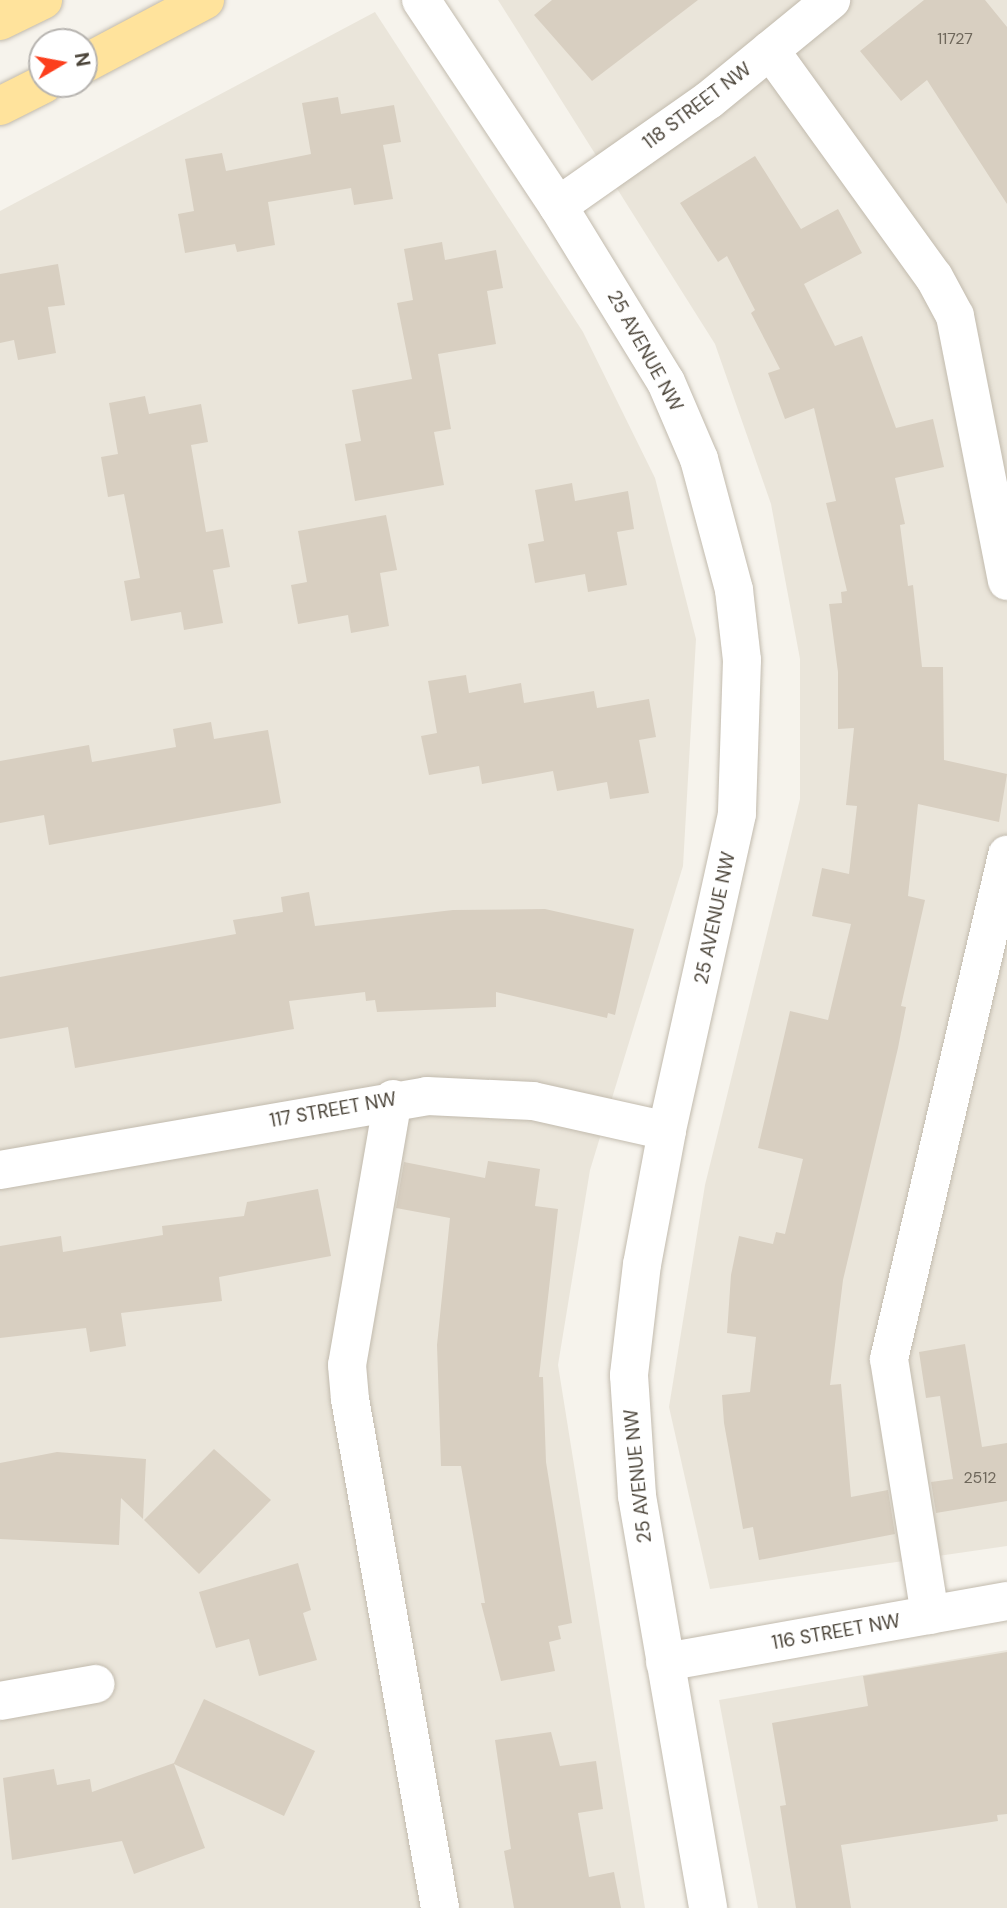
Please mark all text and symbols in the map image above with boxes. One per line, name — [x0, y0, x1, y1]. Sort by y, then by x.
north arrow — [28, 28, 98, 98]
house number: 11727 — [937, 29, 973, 49]
text: N — [69, 51, 96, 69]
street label: 118 STREET NW — [638, 58, 756, 154]
street label: 25 AVENUE NW — [602, 287, 688, 415]
street label: 25 AVENUE NW — [690, 850, 740, 986]
street label: 117 STREET NW — [268, 1088, 398, 1132]
street label: 25 AVENUE NW — [620, 1408, 656, 1544]
house number: 2512 — [963, 1468, 997, 1488]
street label: 116 STREET NW — [770, 1609, 902, 1655]

